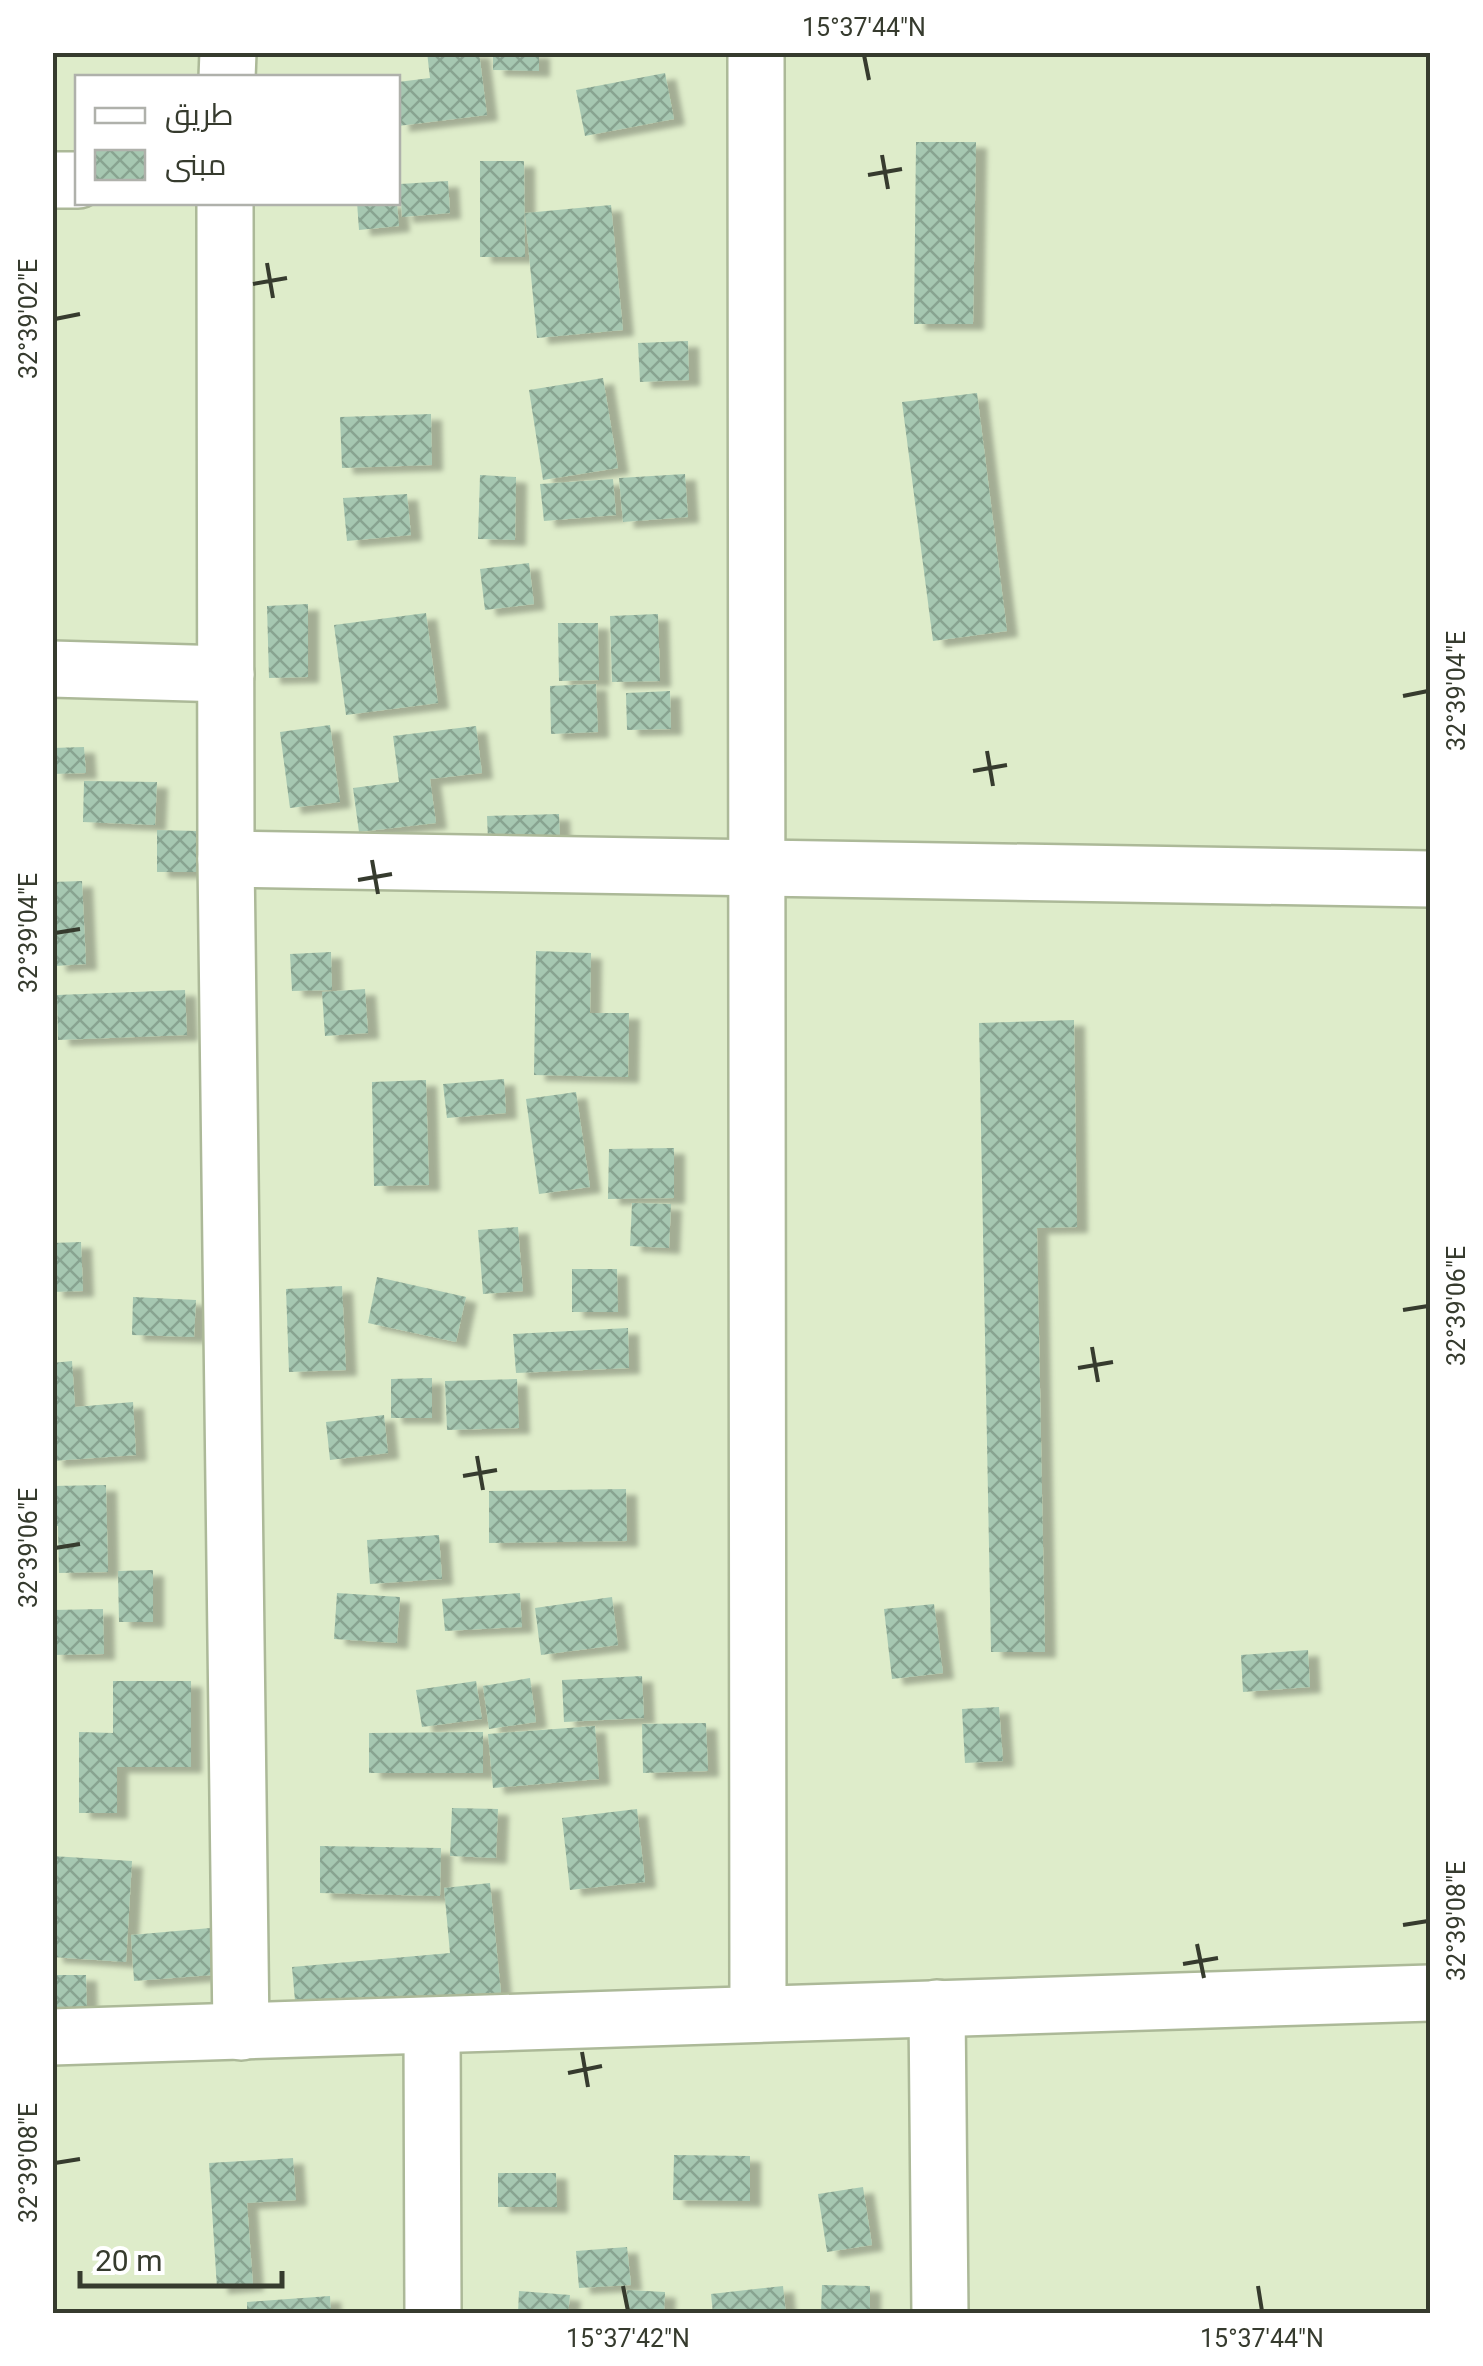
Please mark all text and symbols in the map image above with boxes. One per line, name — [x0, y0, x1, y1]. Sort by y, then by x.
text: 15°37'44"N — [802, 13, 926, 42]
legend — [75, 75, 400, 205]
text: طريق — [165, 97, 234, 133]
text: مبنى — [165, 147, 226, 183]
text: 32°39'02"E — [14, 259, 43, 379]
text: 32°39'04"E — [1442, 631, 1471, 751]
text: 32°39'04"E — [14, 873, 43, 993]
text: 32°39'06"E — [1442, 1246, 1471, 1366]
text: 32°39'06"E — [14, 1488, 43, 1608]
text: 32°39'08"E — [1442, 1861, 1471, 1981]
text: 32°39'08"E — [14, 2103, 43, 2223]
scale bar — [80, 2226, 282, 2288]
text: 20 m — [95, 2243, 162, 2278]
text: 15°37'42"N — [566, 2324, 690, 2353]
text: 15°37'44"N — [1200, 2324, 1324, 2353]

